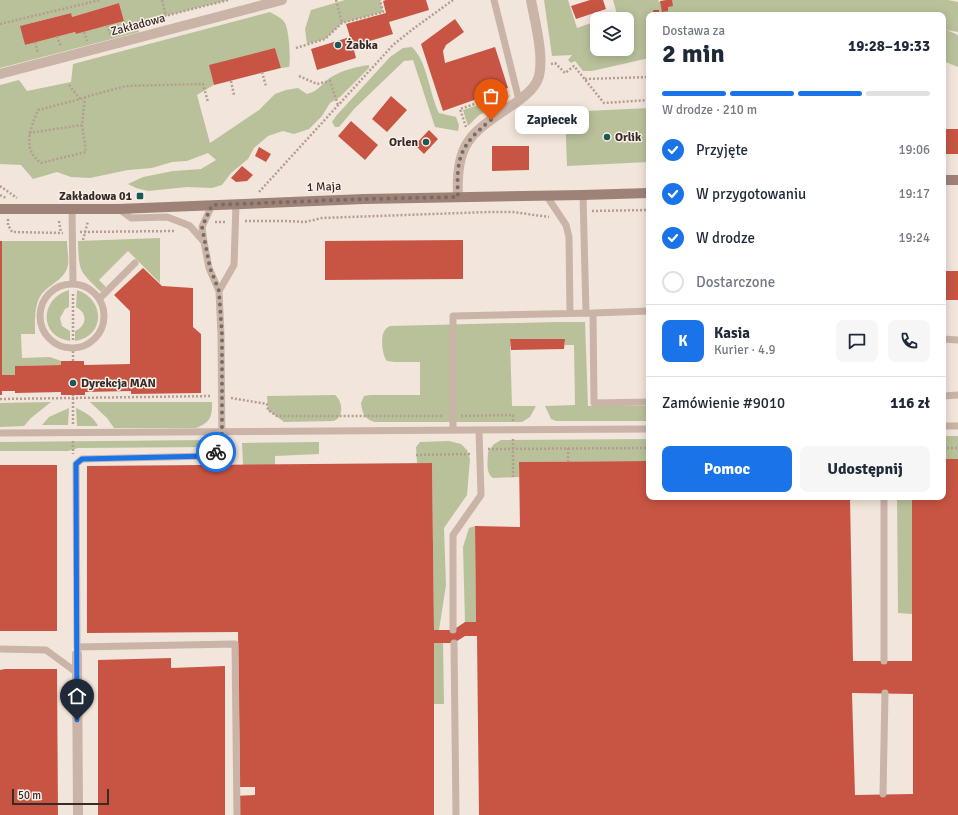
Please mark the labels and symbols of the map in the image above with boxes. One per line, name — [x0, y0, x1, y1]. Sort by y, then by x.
street label: Zakładowa — [109, 11, 167, 39]
place label: Żabka — [346, 38, 378, 53]
marker: Żabka — [333, 40, 343, 50]
pin — [474, 79, 508, 120]
callout: Zapiecek — [515, 106, 589, 134]
place label: Orlik — [615, 130, 642, 145]
marker: Orlik — [602, 132, 612, 142]
place label: Orlen — [389, 135, 418, 150]
marker: Orlen — [421, 137, 431, 147]
street label: 1 Maja — [307, 179, 341, 195]
place label: Zakładowa 01 — [59, 189, 133, 204]
marker: Zakładowa 01 — [135, 191, 145, 201]
place label: Dyrekcja MAN — [81, 376, 156, 391]
marker: Dyrekcja MAN — [68, 378, 78, 388]
courier — [196, 432, 236, 472]
pin — [60, 679, 94, 720]
scale bar — [12, 787, 109, 806]

